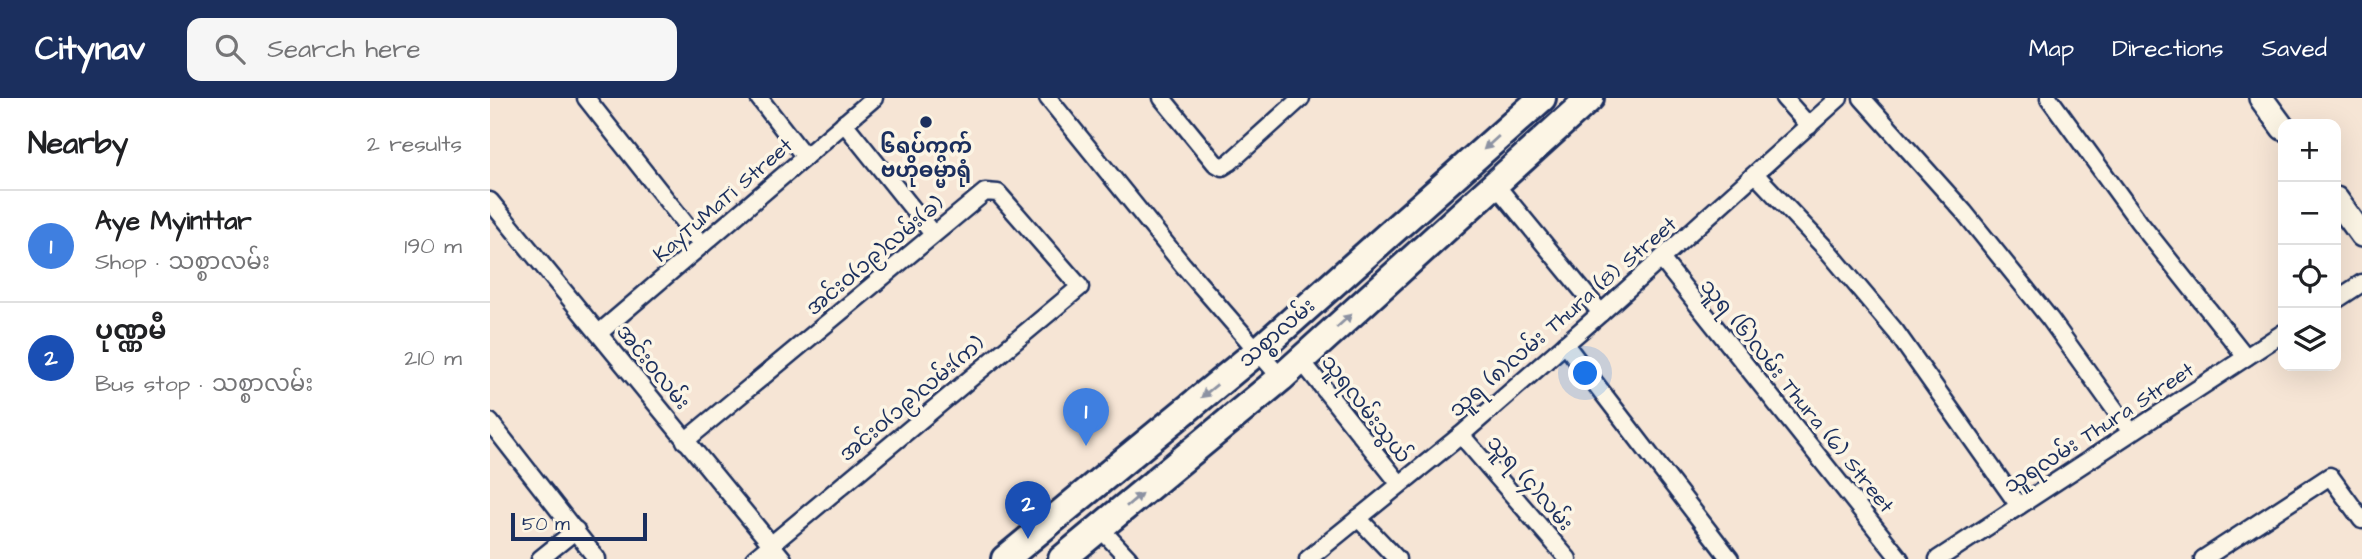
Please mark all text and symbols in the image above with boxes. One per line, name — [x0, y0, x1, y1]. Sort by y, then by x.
search box — [187, 18, 677, 81]
text: Citynav — [35, 26, 145, 72]
icon: search — [211, 30, 249, 68]
text: Search here — [267, 31, 421, 67]
text: Map — [2029, 32, 2074, 66]
text: Directions — [2112, 32, 2224, 66]
text: Saved — [2262, 32, 2327, 66]
marker: ၆ရပ်ကွက် ဗဟိုဓမ္မာရုံ — [918, 114, 934, 130]
map controls — [2278, 119, 2341, 371]
button: + — [2278, 119, 2341, 182]
text: Nearby — [28, 123, 128, 165]
text: 2 results — [367, 128, 462, 160]
place label: ၆ရပ်ကွက် ဗဟိုဓမ္မာရုံ — [880, 130, 972, 187]
street label: KayTuMaTi Street — [647, 131, 801, 270]
one-way arrow — [1482, 135, 1499, 151]
button: − — [2278, 182, 2341, 245]
street label: အင်းဝ(၁၉)လမ်း(ခ) — [798, 188, 952, 324]
text: Aye Myinttar — [95, 203, 252, 239]
street label: သူရ (၈)လမ်း Thura (8) Street — [1442, 208, 1685, 425]
text: 1 — [50, 230, 52, 262]
text: 190 m — [404, 230, 462, 262]
button: locate — [2278, 245, 2341, 308]
text: Shop · သစ္စာလမ်း — [95, 246, 270, 278]
street label: သူရ (၆)လမ်း Thura (6) Street — [1692, 272, 1903, 521]
street label: သစ္စာလမ်း — [1231, 290, 1323, 376]
button: layers — [2278, 308, 2341, 371]
text: ပုဏ္ဏမီ — [95, 313, 166, 349]
one-way arrow — [1335, 313, 1352, 329]
street label: အင်းဝလမ်း — [609, 317, 698, 416]
street label: အင်းဝ(၁၉)လမ်း(က) — [832, 328, 992, 470]
text: 2 — [44, 342, 58, 374]
text: 210 m — [404, 342, 462, 374]
street label: သူရလမ်းသွယ် — [1313, 347, 1419, 471]
street label: သူရလမ်း Thura Street — [1997, 354, 2201, 502]
your location — [1568, 356, 1602, 390]
text: Bus stop · သစ္စာလမ်း — [95, 368, 313, 400]
one-way arrow — [1201, 383, 1219, 398]
pin: 1 — [1063, 388, 1109, 446]
street label: သူရ (၄)လမ်း — [1479, 428, 1581, 538]
pin: 2 — [1005, 481, 1051, 539]
one-way arrow — [1125, 493, 1142, 508]
scale bar — [511, 510, 648, 542]
text: 50 m — [522, 511, 570, 538]

